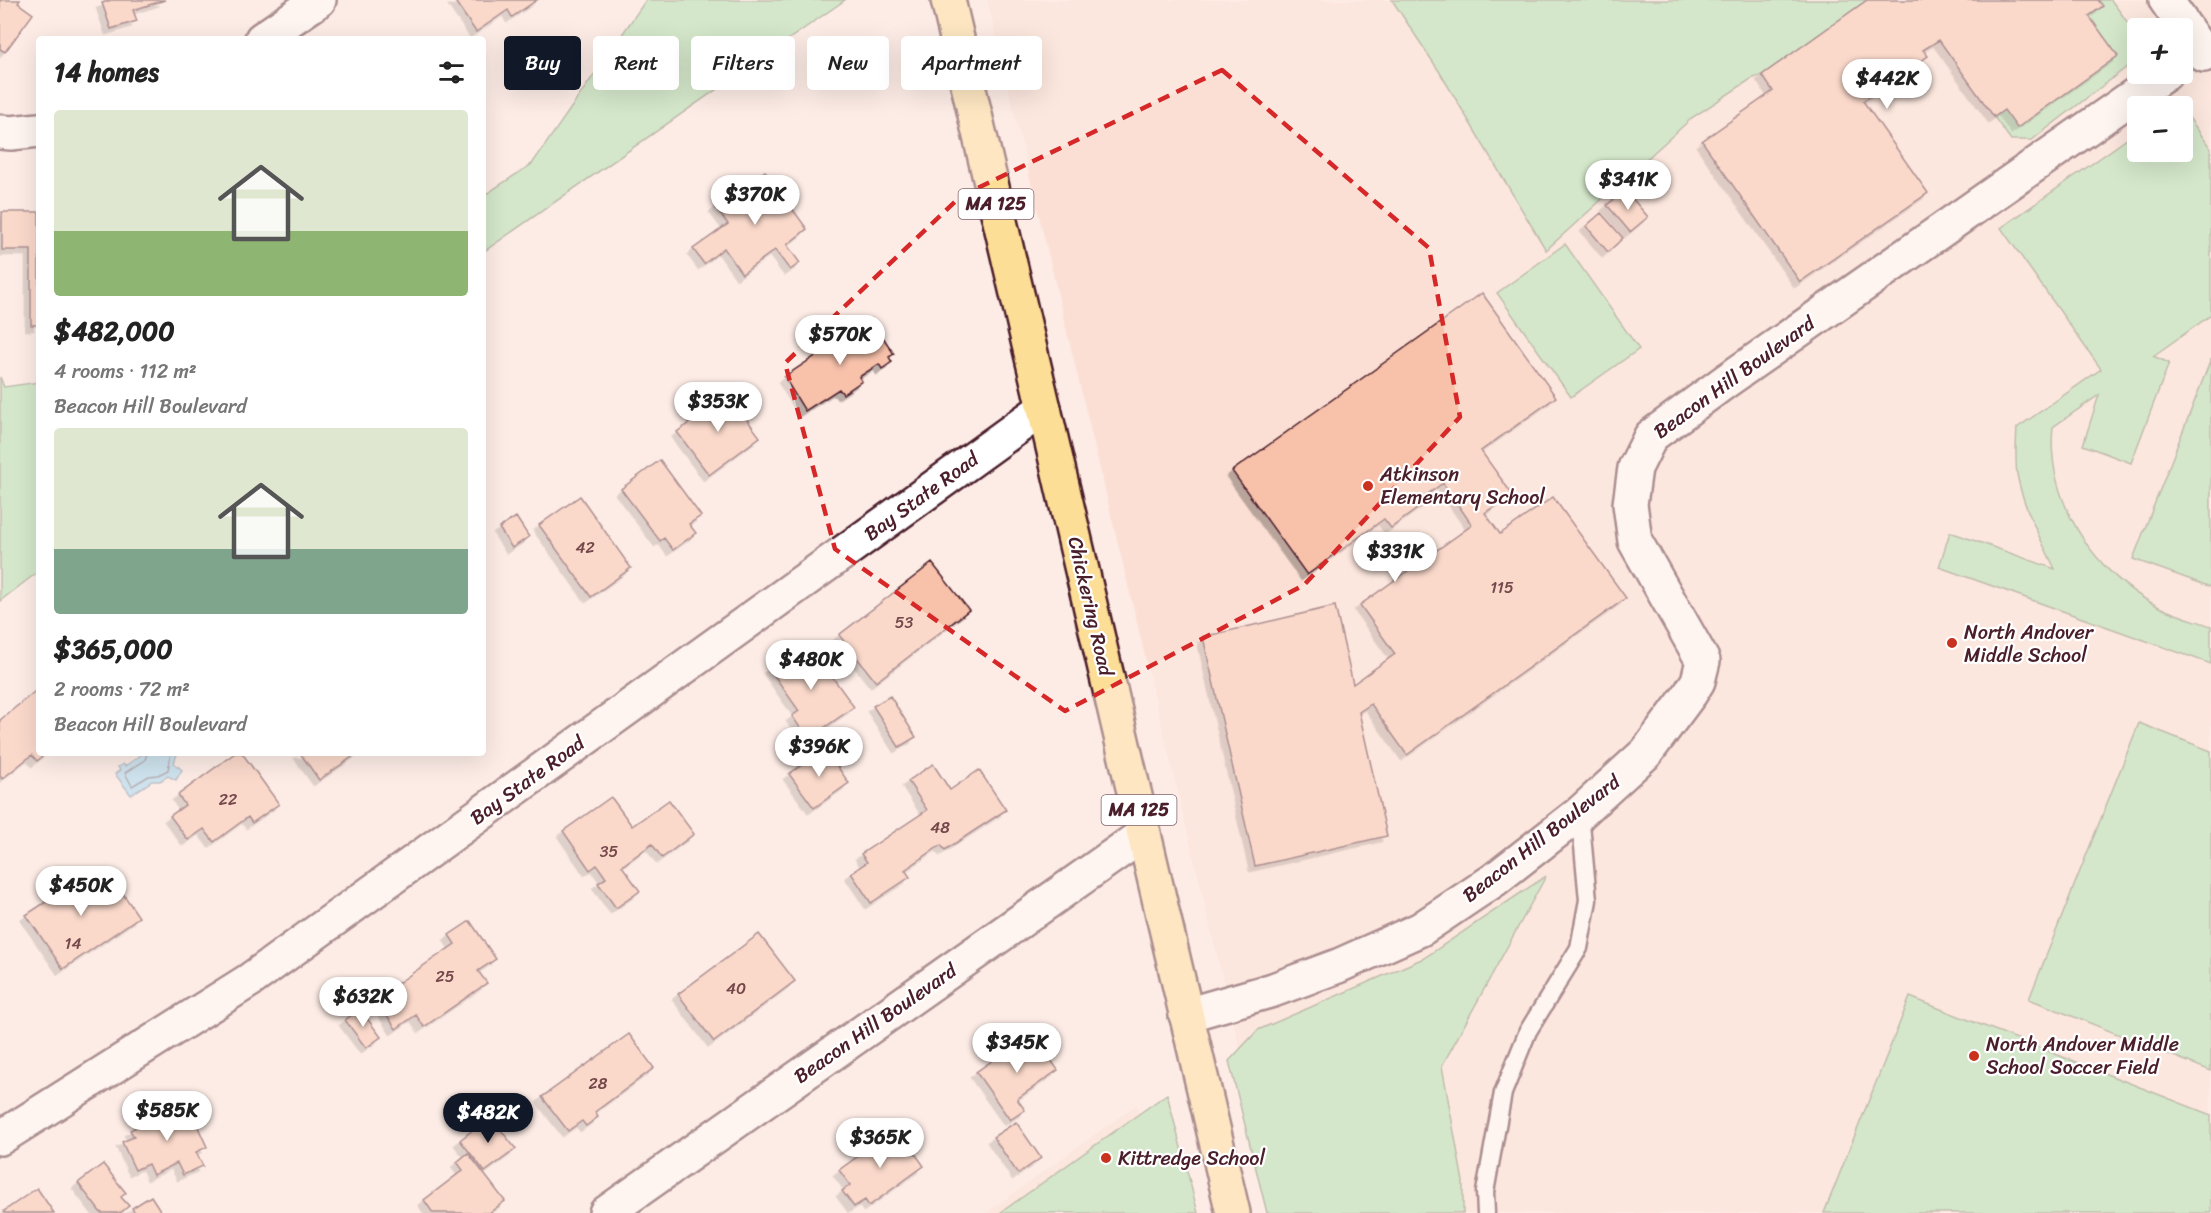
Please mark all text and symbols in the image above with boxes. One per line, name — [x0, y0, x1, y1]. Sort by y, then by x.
map controls — [2127, 18, 2193, 162]
button: + — [2127, 18, 2193, 84]
chip: Buy — [504, 36, 581, 90]
chip: Rent — [593, 36, 679, 90]
chip: Filters — [691, 36, 795, 90]
chip: New — [807, 36, 889, 90]
chip: Apartment — [901, 36, 1042, 90]
text: 14 homes — [54, 49, 159, 95]
icon: filters — [435, 56, 468, 89]
pin: $442K — [1845, 59, 1929, 110]
text: $442K — [1856, 61, 1918, 96]
button: − — [2127, 96, 2193, 162]
icon: home — [207, 149, 315, 257]
pin: $341K — [1586, 160, 1670, 211]
text: $341K — [1599, 162, 1657, 197]
pin: $370K — [713, 175, 797, 226]
text: $370K — [725, 177, 785, 212]
road number: MA 125 — [958, 189, 1034, 219]
street label: Beacon Hill Boulevard — [1646, 306, 1824, 448]
text: $482,000 — [54, 308, 175, 354]
pin: $570K — [798, 315, 882, 366]
text: $570K — [809, 317, 871, 352]
text: 4 rooms · 112 m² — [54, 354, 197, 389]
pin: $353K — [676, 382, 760, 433]
text: $353K — [688, 384, 748, 419]
text: Beacon Hill Boulevard — [54, 389, 247, 424]
street label: Bay State Road — [856, 442, 987, 550]
place label: Atkinson Elementary School — [1379, 457, 1545, 515]
icon: home — [207, 467, 315, 575]
marker: Atkinson Elementary School — [1361, 479, 1375, 493]
pin: $331K — [1353, 532, 1437, 583]
house number: 42 — [575, 533, 595, 562]
street label: Chickering Road — [1057, 533, 1124, 681]
text: $331K — [1367, 534, 1423, 569]
house number: 115 — [1490, 573, 1514, 602]
house number: 53 — [895, 608, 913, 637]
place label: North Andover Middle School — [1964, 615, 2095, 673]
text: $365,000 — [54, 626, 173, 672]
marker: North Andover Middle School — [1945, 636, 1959, 650]
pin: $480K — [769, 640, 853, 691]
text: $480K — [780, 642, 842, 677]
text: 2 rooms · 72 m² — [54, 672, 190, 707]
text: Beacon Hill Boulevard — [54, 707, 247, 742]
street label: Bay State Road — [462, 726, 593, 834]
pin: $396K — [777, 727, 861, 778]
text: $396K — [789, 729, 849, 764]
street label: Beacon Hill Boulevard — [1455, 764, 1629, 912]
house number: 22 — [219, 785, 237, 814]
road number: MA 125 — [1102, 795, 1176, 825]
house number: 48 — [930, 813, 950, 842]
house number: 35 — [600, 837, 619, 866]
pin: $450K — [39, 866, 123, 917]
text: $450K — [50, 868, 112, 903]
house number: 14 — [65, 929, 81, 958]
street label: Beacon Hill Boulevard — [786, 953, 966, 1093]
house number: 25 — [435, 962, 455, 991]
house number: 40 — [726, 974, 746, 1003]
pin: $632K — [321, 977, 405, 1028]
text: $632K — [333, 979, 393, 1014]
pin: $345K — [975, 1023, 1059, 1074]
text: $345K — [986, 1025, 1048, 1060]
place label: North Andover Middle School Soccer Field — [1986, 1027, 2179, 1085]
marker: North Andover Middle School Soccer Field — [1967, 1049, 1981, 1063]
house number: 28 — [589, 1069, 608, 1098]
pin: $585K — [125, 1091, 209, 1142]
text: $585K — [136, 1093, 198, 1128]
pin: $482K — [446, 1093, 530, 1144]
text: $482K — [457, 1095, 519, 1130]
pin: $365K — [838, 1118, 922, 1169]
text: $365K — [850, 1120, 910, 1155]
place label: Kittredge School — [1118, 1141, 1265, 1176]
marker: Kittredge School — [1099, 1151, 1113, 1165]

